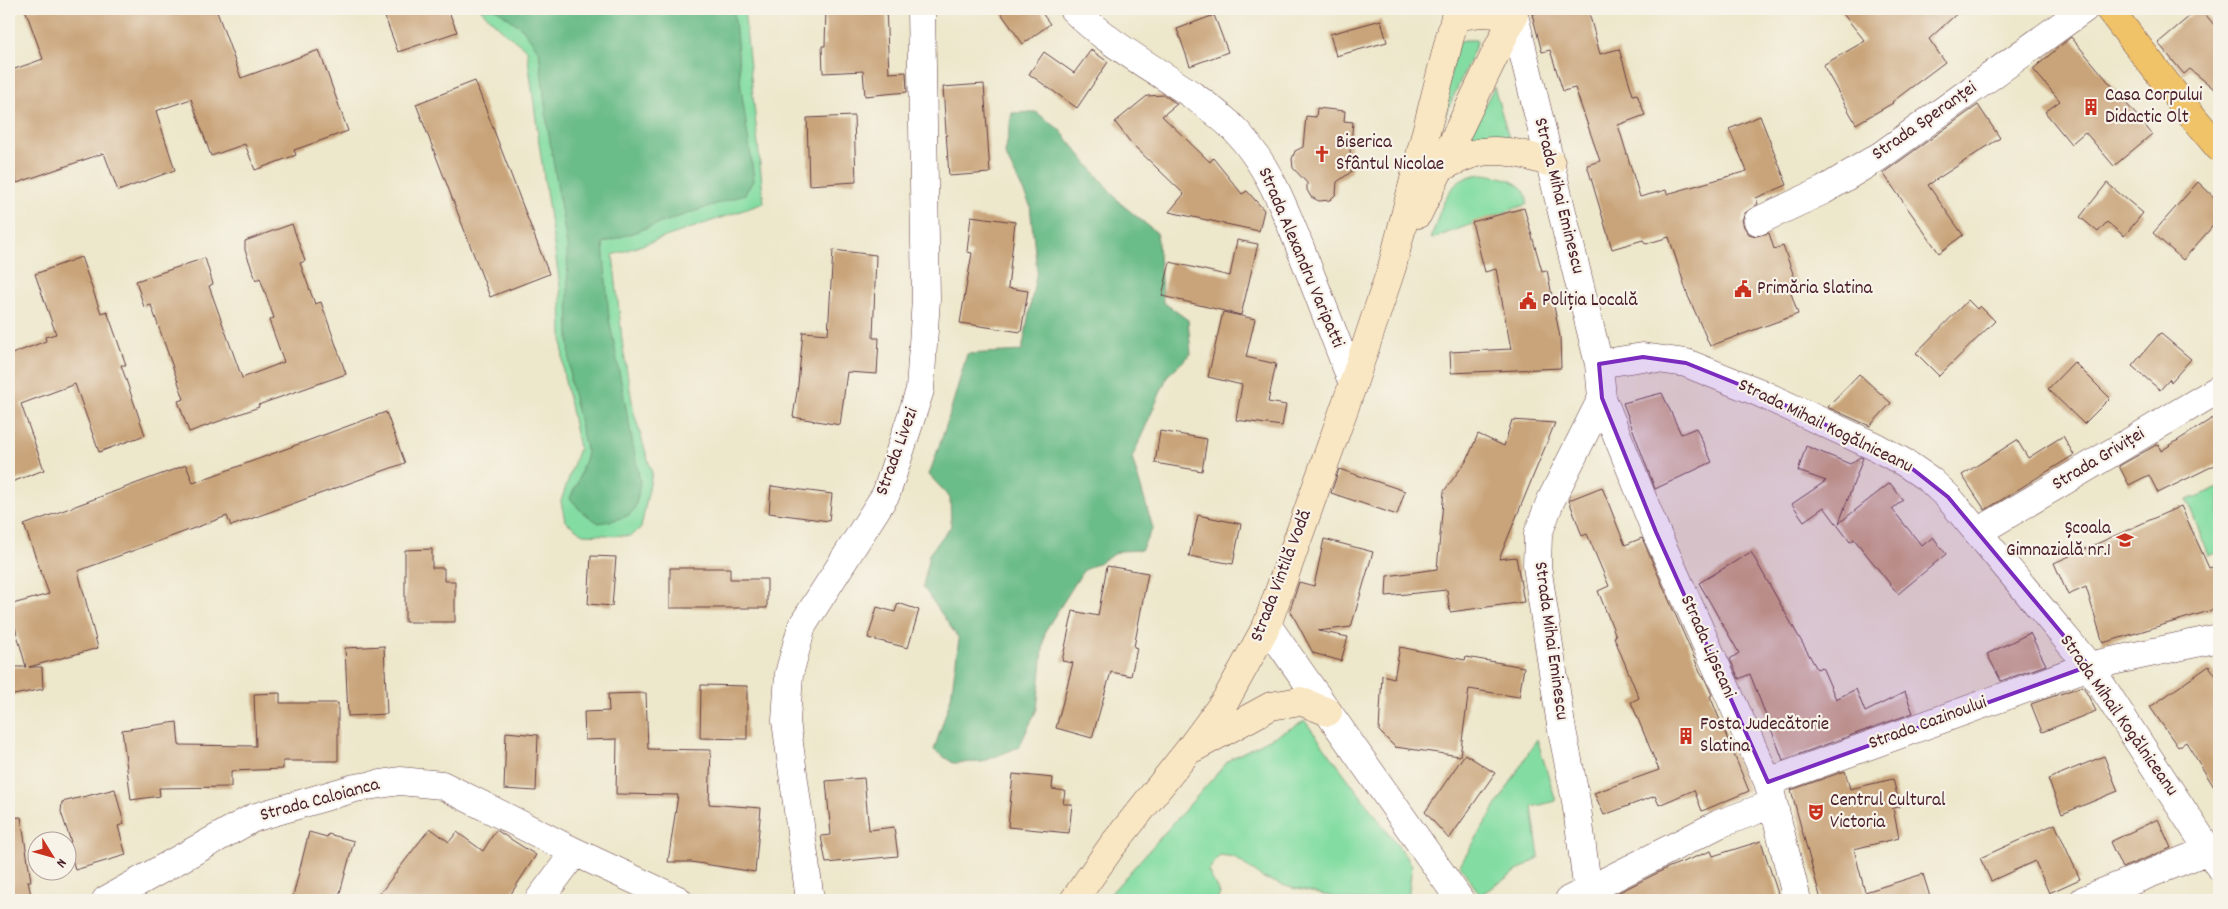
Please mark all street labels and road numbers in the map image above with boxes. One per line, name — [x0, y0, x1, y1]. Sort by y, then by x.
street label: Strada Speranței — [1867, 75, 1983, 168]
street label: Strada Mihai Eminescu — [1526, 115, 1590, 277]
street label: Strada Alexandru Varipatti — [1250, 164, 1350, 353]
street label: Strada Mihail Kogălniceanu — [1733, 373, 1917, 481]
street label: Strada Livezi — [870, 404, 927, 500]
street label: Strada Griviței — [2048, 421, 2151, 498]
street label: Strada Vintilă Vodă — [1244, 505, 1320, 646]
street label: Strada Mihai Eminescu — [1526, 560, 1574, 722]
street label: Strada Lipscani — [1672, 591, 1742, 703]
street label: Strada Mihail Kogălniceanu — [2052, 630, 2184, 802]
street label: Strada Cazinoului — [1865, 690, 1991, 758]
street label: Strada Caloianca — [257, 772, 384, 830]

